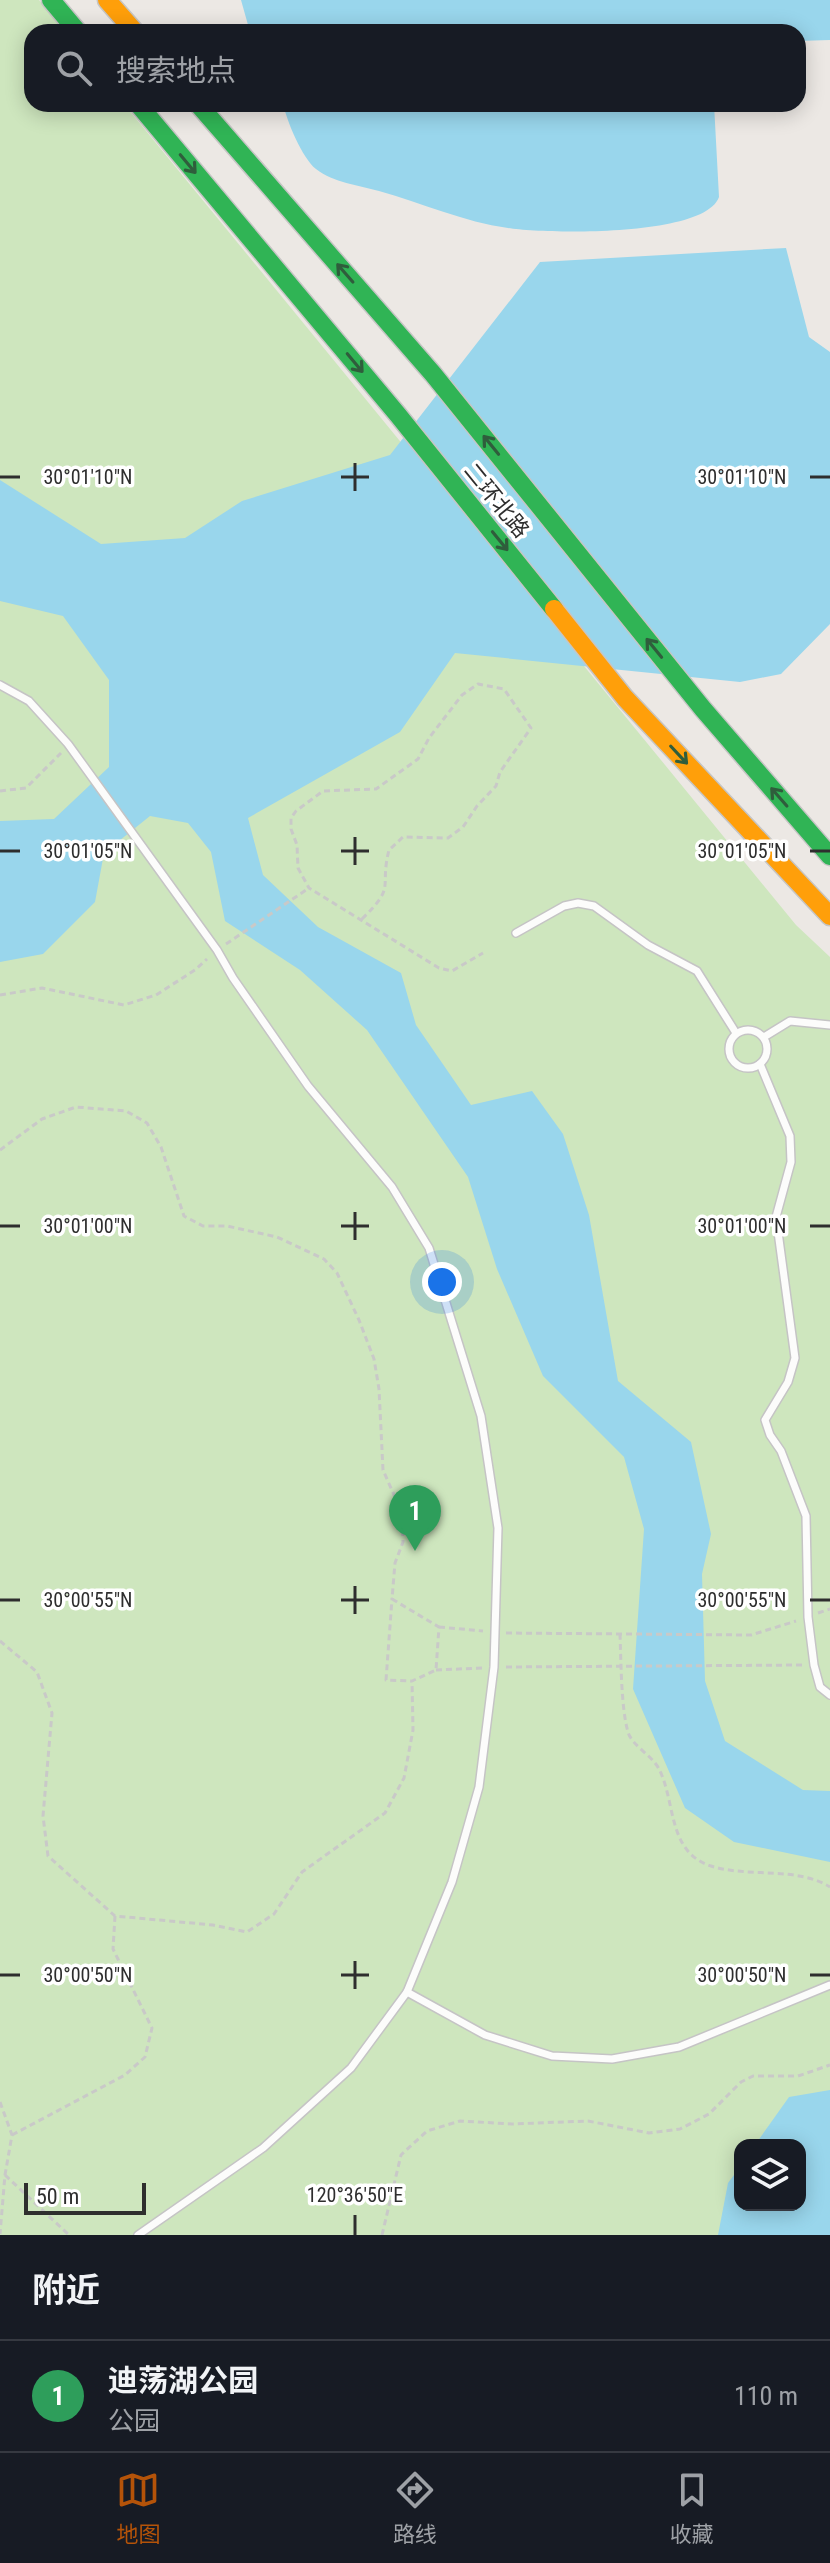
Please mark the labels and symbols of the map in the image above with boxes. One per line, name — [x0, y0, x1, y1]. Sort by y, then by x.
one-way arrow — [179, 153, 197, 174]
one-way arrow — [337, 263, 355, 284]
one-way arrow — [346, 353, 364, 373]
one-way arrow — [482, 435, 500, 456]
street label: 二环北路 — [459, 458, 534, 542]
text: 30°01'10"N — [43, 465, 133, 489]
text: 30°01'10"N — [697, 465, 787, 489]
one-way arrow — [490, 531, 508, 552]
one-way arrow — [645, 638, 663, 659]
one-way arrow — [669, 745, 688, 765]
one-way arrow — [770, 787, 788, 807]
text: 30°01'05"N — [43, 839, 133, 863]
text: 30°01'05"N — [697, 839, 787, 863]
text: 30°01'00"N — [43, 1214, 133, 1238]
text: 30°01'00"N — [697, 1214, 787, 1238]
your location — [422, 1262, 462, 1302]
pin: 1 — [389, 1485, 441, 1551]
text: 30°00'55"N — [43, 1588, 133, 1612]
text: 30°00'55"N — [697, 1588, 787, 1612]
text: 30°00'50"N — [43, 1963, 133, 1987]
text: 30°00'50"N — [697, 1963, 787, 1987]
scale bar — [24, 2179, 146, 2215]
text: 120°36'50"E — [307, 2183, 403, 2207]

